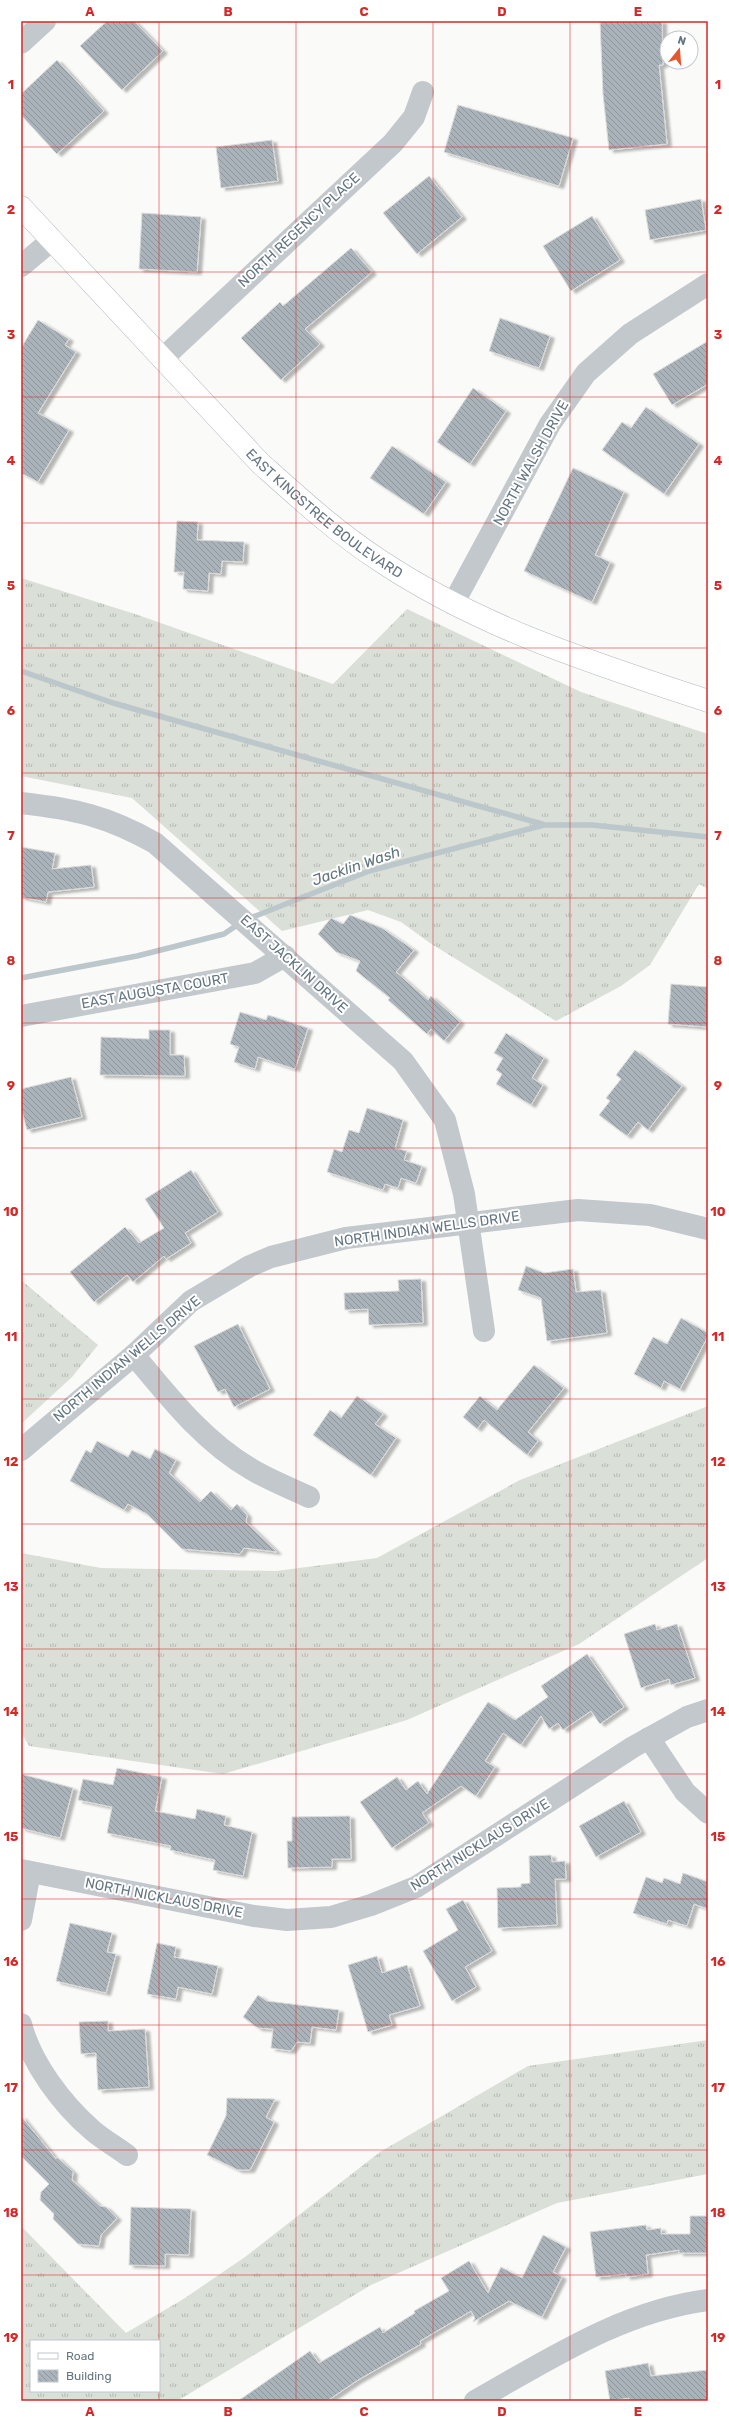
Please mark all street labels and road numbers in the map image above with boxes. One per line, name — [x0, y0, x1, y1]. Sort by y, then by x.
street label: NORTH REGENCY PLACE — [235, 169, 363, 291]
street label: NORTH WALSH DRIVE — [490, 398, 572, 528]
street label: EAST KINGSTREE BOULEVARD — [242, 445, 406, 582]
street label: EAST JACKLIN DRIVE — [237, 911, 351, 1017]
street label: EAST AUGUSTA COURT — [80, 970, 230, 1012]
street label: NORTH INDIAN WELLS DRIVE — [333, 1208, 521, 1250]
street label: NORTH INDIAN WELLS DRIVE — [50, 1292, 204, 1426]
street label: NORTH NICKLAUS DRIVE — [407, 1795, 553, 1895]
street label: NORTH NICKLAUS DRIVE — [84, 1874, 244, 1922]

